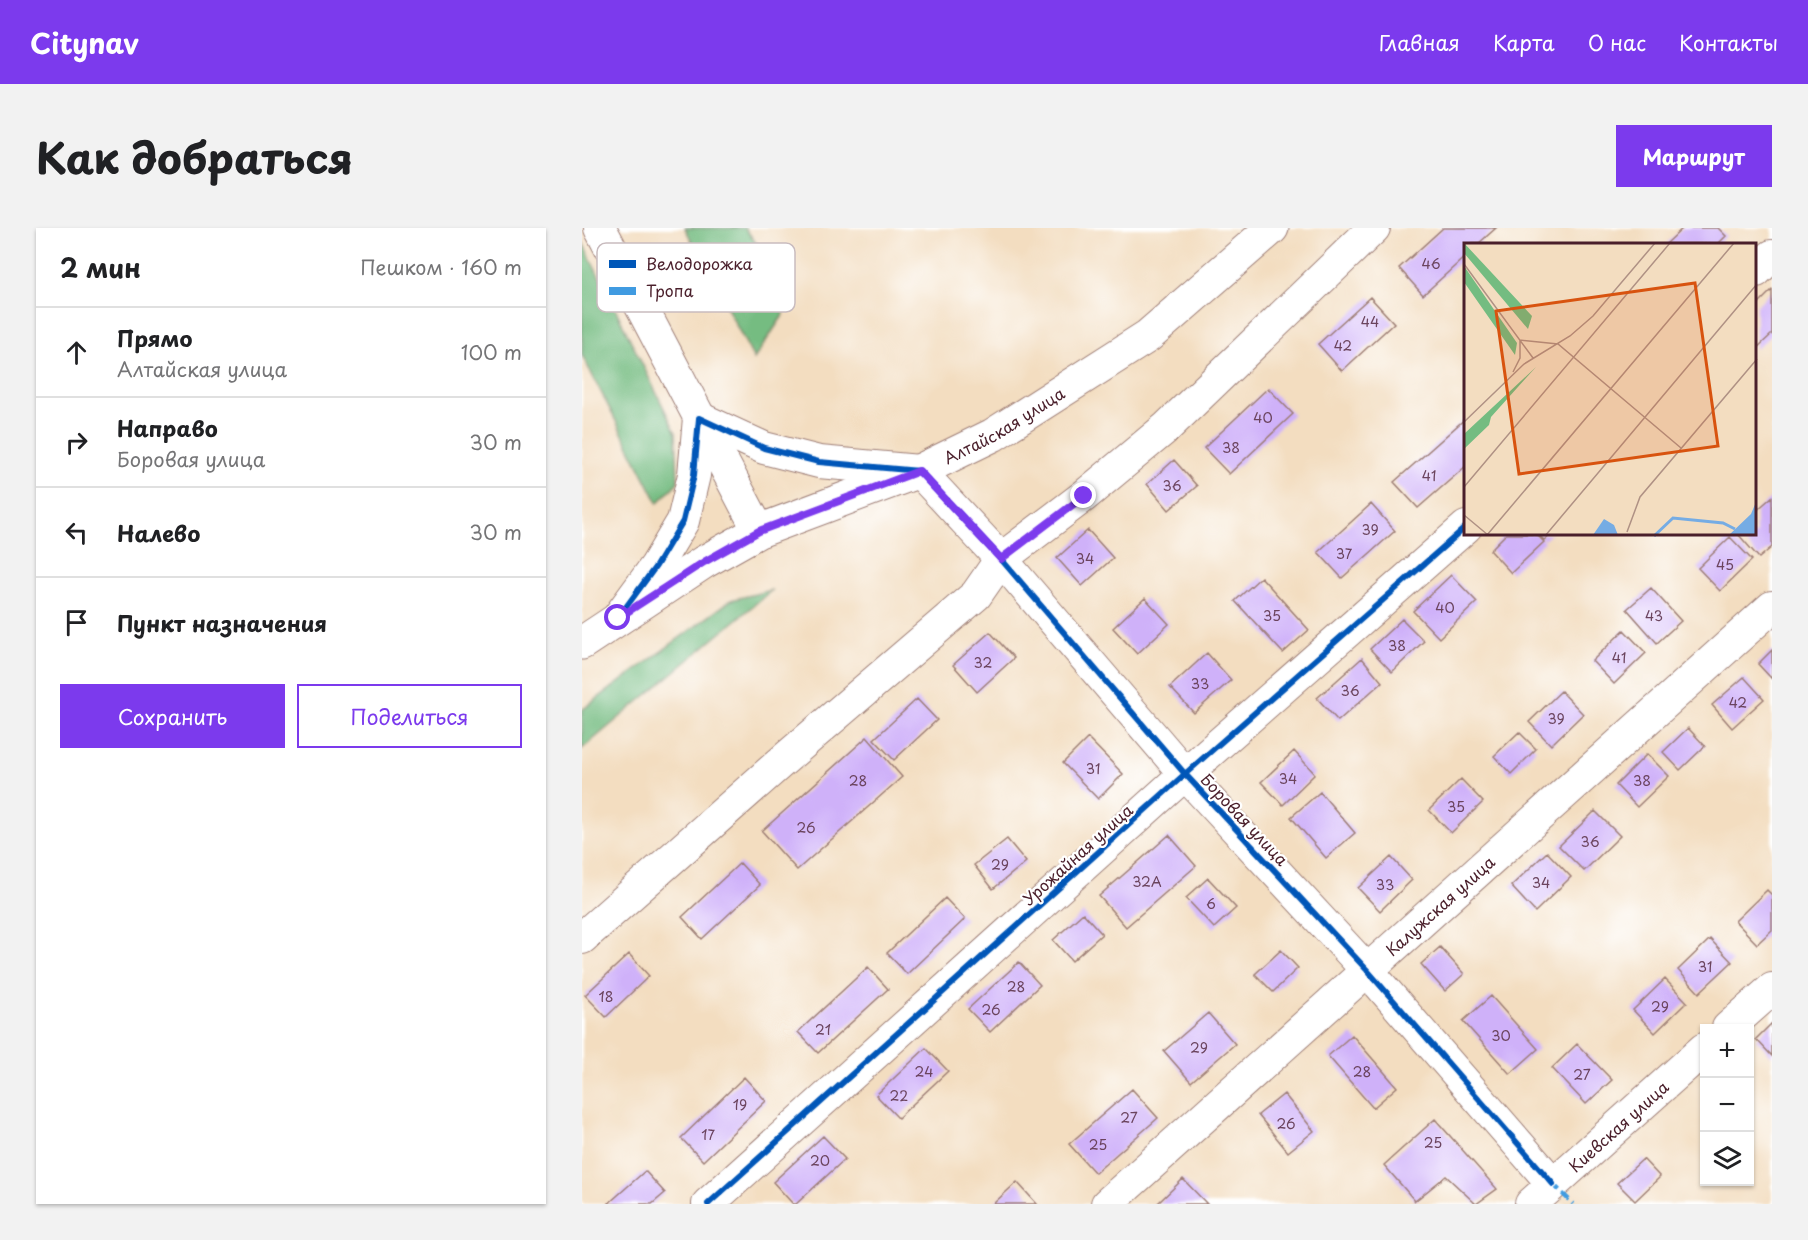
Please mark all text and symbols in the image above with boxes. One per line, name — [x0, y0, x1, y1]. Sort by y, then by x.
text: Citynav — [30, 21, 139, 64]
text: Главная — [1379, 26, 1460, 58]
text: Карта — [1493, 26, 1555, 58]
text: О нас — [1588, 26, 1646, 58]
text: Контакты — [1679, 26, 1778, 58]
text: Как добраться — [36, 125, 353, 188]
button: Маршрут — [1616, 125, 1772, 187]
legend — [597, 243, 795, 312]
inset map — [1464, 243, 1757, 536]
text: 2 мин — [60, 248, 141, 287]
text: Велодорожка — [646, 251, 753, 275]
text: Пешком · 160 m — [360, 252, 522, 282]
house number: 46 — [1421, 253, 1441, 274]
text: Тропа — [646, 278, 694, 302]
house number: 44 — [1361, 311, 1379, 332]
text: Прямо — [117, 321, 192, 354]
house number: 42 — [1334, 335, 1352, 356]
icon: ahead — [60, 336, 93, 369]
text: 100 m — [461, 337, 522, 367]
text: Алтайская улица — [117, 354, 287, 384]
street label: Алтайская улица — [939, 381, 1069, 469]
house number: 40 — [1253, 407, 1273, 428]
text: Направо — [117, 411, 218, 444]
icon: right — [60, 426, 93, 459]
text: 30 m — [469, 427, 522, 457]
house number: 38 — [1222, 437, 1240, 458]
text: Боровая улица — [117, 444, 265, 474]
house number: 41 — [1422, 465, 1436, 486]
house number: 36 — [1162, 475, 1182, 496]
route end — [1070, 482, 1096, 508]
icon: left — [60, 516, 93, 549]
text: Налево — [117, 516, 200, 549]
text: 30 m — [469, 517, 522, 547]
house number: 39 — [1361, 519, 1379, 540]
house number: 37 — [1336, 543, 1353, 564]
house number: 34 — [1076, 548, 1094, 569]
house number: 45 — [1716, 554, 1734, 575]
house number: 40 — [1435, 597, 1455, 618]
route start — [604, 604, 630, 630]
house number: 35 — [1263, 605, 1281, 626]
house number: 43 — [1645, 605, 1663, 626]
icon: arrive — [60, 606, 93, 639]
text: Пункт назначения — [117, 606, 327, 639]
house number: 38 — [1388, 635, 1406, 656]
house number: 41 — [1612, 647, 1626, 668]
house number: 32 — [974, 652, 992, 673]
house number: 33 — [1191, 673, 1209, 694]
house number: 36 — [1340, 680, 1360, 701]
button: Сохранить — [60, 684, 285, 748]
button: Поделиться — [297, 684, 522, 748]
house number: 42 — [1729, 692, 1747, 713]
house number: 39 — [1547, 708, 1565, 729]
house number: 31 — [1086, 758, 1100, 779]
street label: Боровая улица — [1196, 767, 1294, 871]
house number: 34 — [1279, 768, 1297, 789]
house number: 28 — [849, 770, 867, 791]
house number: 38 — [1633, 770, 1651, 791]
house number: 35 — [1447, 796, 1465, 817]
street label: Урожайная улица — [1016, 798, 1138, 910]
house number: 26 — [796, 817, 816, 838]
house number: 36 — [1580, 831, 1600, 852]
street label: Калужская улица — [1380, 850, 1500, 961]
house number: 29 — [991, 854, 1009, 875]
house number: 32А — [1132, 871, 1162, 892]
house number: 34 — [1532, 872, 1550, 893]
house number: 33 — [1376, 874, 1394, 895]
house number: 6 — [1206, 893, 1216, 914]
house number: 31 — [1698, 956, 1712, 977]
house number: 28 — [1007, 976, 1025, 997]
house number: 18 — [598, 986, 614, 1007]
house number: 29 — [1651, 996, 1669, 1017]
house number: 26 — [981, 999, 1001, 1020]
house number: 21 — [815, 1019, 831, 1040]
map controls — [1700, 1024, 1754, 1186]
button: + — [1700, 1024, 1754, 1078]
house number: 30 — [1491, 1025, 1511, 1046]
house number: 29 — [1190, 1037, 1208, 1058]
house number: 24 — [915, 1061, 933, 1082]
house number: 28 — [1353, 1061, 1371, 1082]
house number: 27 — [1573, 1064, 1591, 1085]
street label: Киевская улица — [1563, 1075, 1673, 1177]
button: − — [1700, 1078, 1754, 1132]
house number: 22 — [890, 1085, 908, 1106]
house number: 19 — [733, 1094, 747, 1115]
house number: 27 — [1120, 1107, 1138, 1128]
house number: 26 — [1276, 1113, 1296, 1134]
house number: 17 — [701, 1124, 715, 1145]
house number: 25 — [1424, 1132, 1442, 1153]
button: layers — [1700, 1132, 1754, 1186]
house number: 25 — [1089, 1134, 1107, 1155]
house number: 20 — [810, 1150, 830, 1171]

